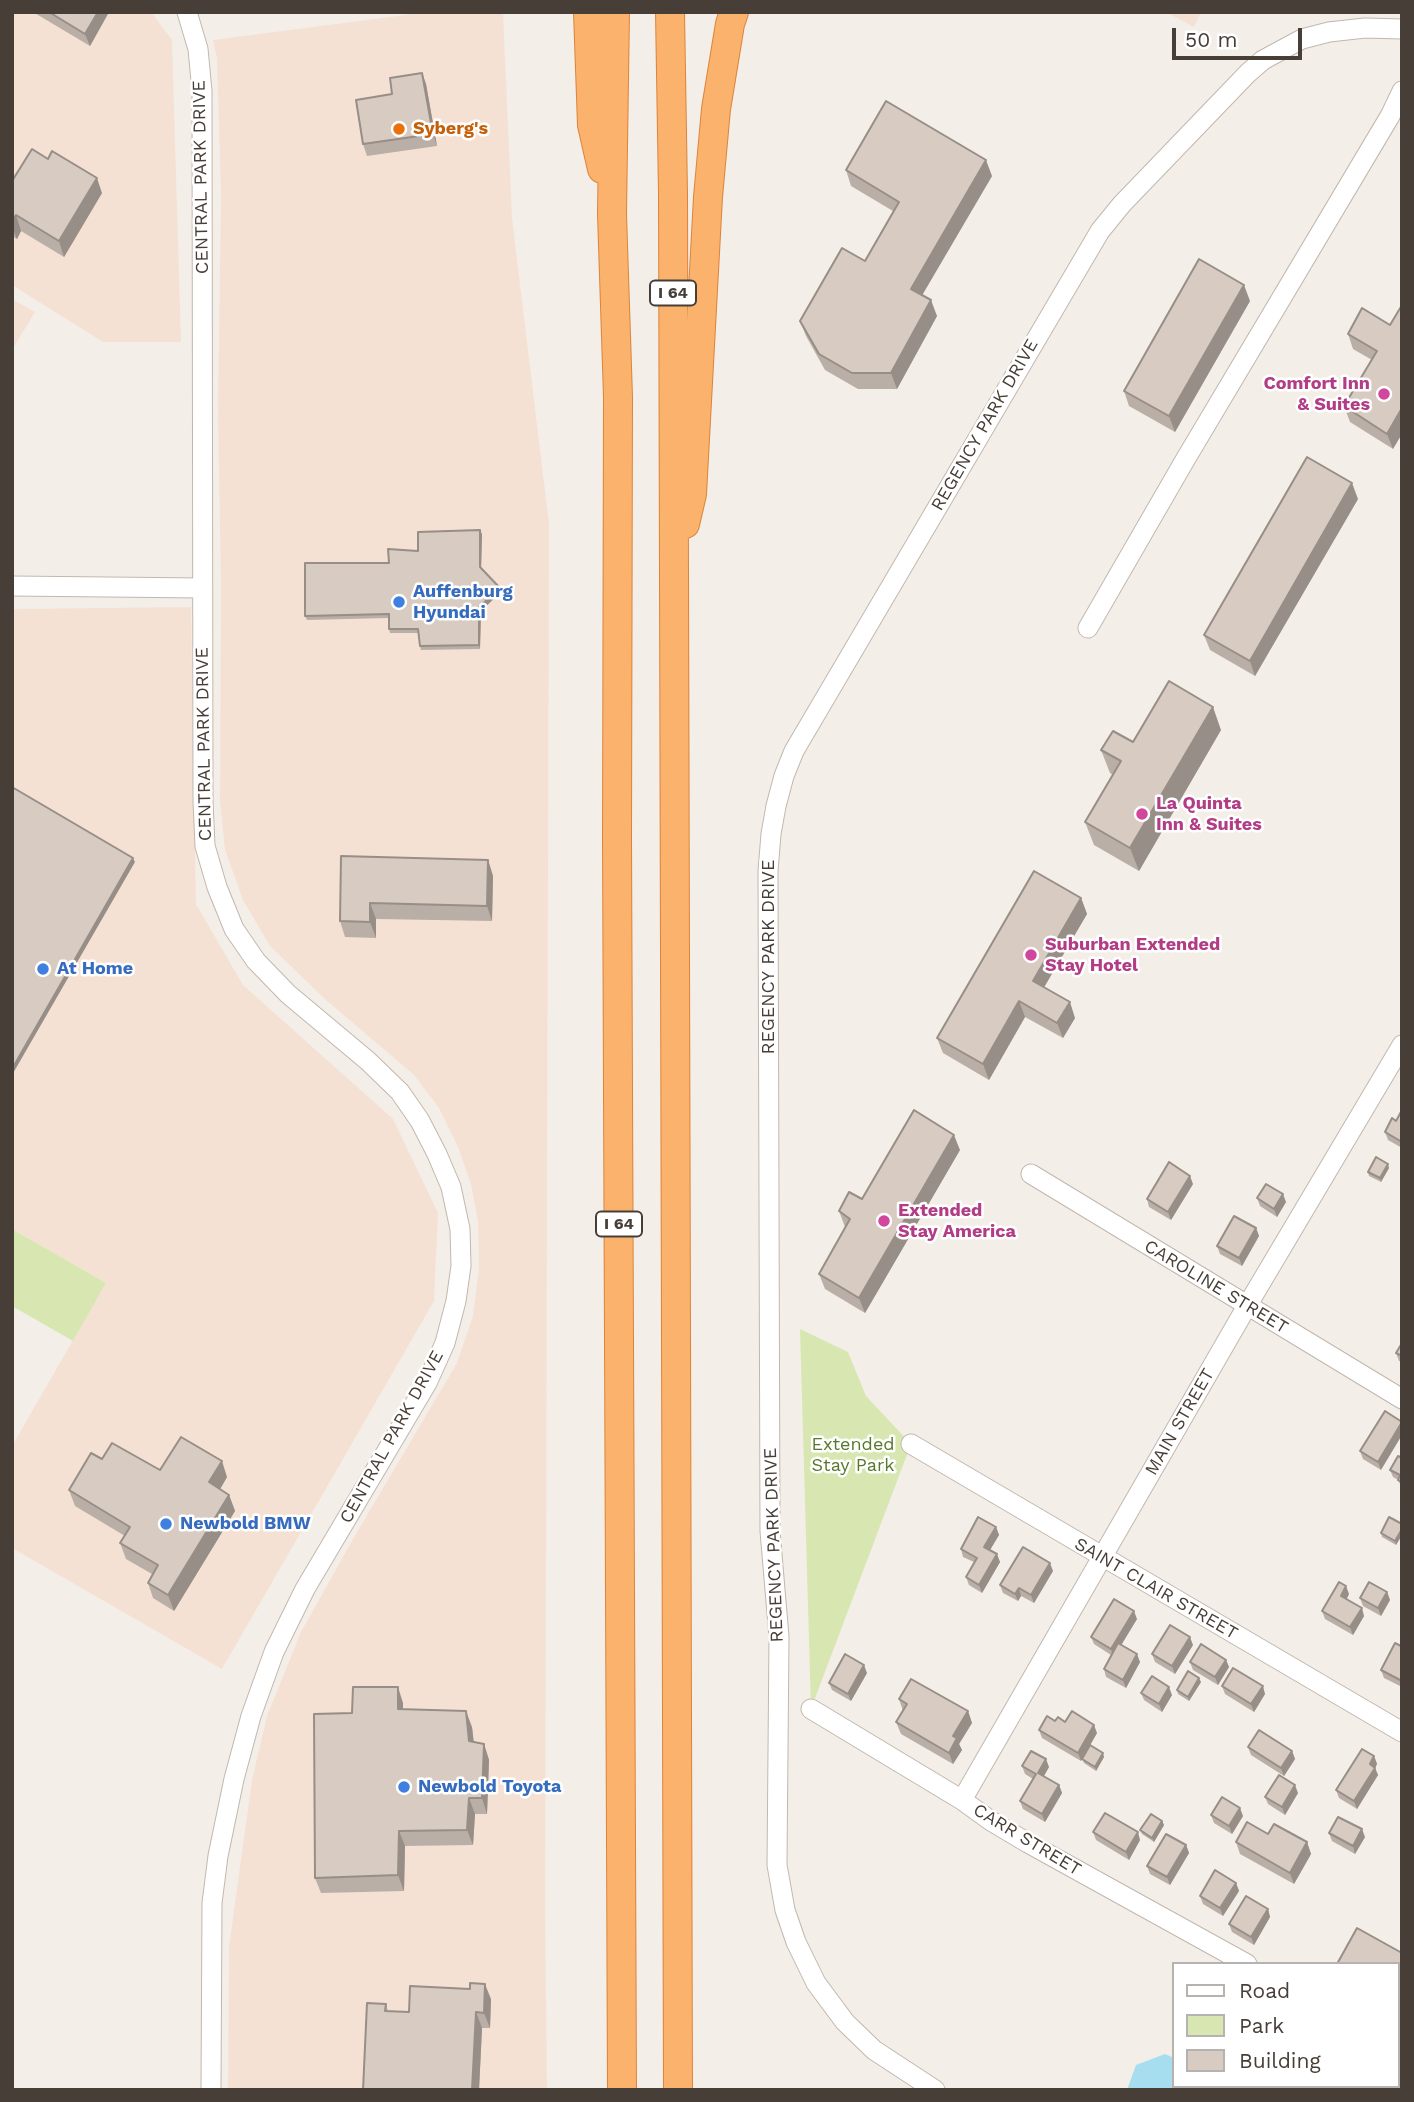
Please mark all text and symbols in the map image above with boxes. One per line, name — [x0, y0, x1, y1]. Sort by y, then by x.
scale bar — [1176, 14, 1306, 58]
text: 50 m — [1185, 27, 1237, 52]
street label: CENTRAL PARK DRIVE — [189, 80, 213, 274]
place label: Syberg's — [413, 118, 488, 140]
marker: Syberg's — [391, 121, 407, 137]
road number: I 64 — [650, 280, 696, 306]
street label: REGENCY PARK DRIVE — [927, 335, 1043, 515]
place label: Comfort Inn & Suites — [1263, 373, 1370, 416]
marker: Comfort Inn & Suites — [1376, 386, 1392, 402]
place label: Auffenburg Hyundai — [413, 581, 513, 624]
marker: Auffenburg Hyundai — [391, 594, 407, 610]
street label: CENTRAL PARK DRIVE — [192, 647, 216, 841]
place label: La Quinta Inn & Suites — [1156, 793, 1262, 836]
marker: La Quinta Inn & Suites — [1134, 806, 1150, 822]
street label: REGENCY PARK DRIVE — [758, 860, 780, 1054]
place label: Suburban Extended Stay Hotel — [1045, 934, 1220, 976]
marker: Suburban Extended Stay Hotel — [1023, 947, 1039, 963]
place label: At Home — [57, 958, 133, 980]
marker: At Home — [35, 961, 51, 977]
place label: Extended Stay America — [898, 1200, 1016, 1242]
road number: I 64 — [596, 1212, 642, 1236]
marker: Extended Stay America — [876, 1213, 892, 1229]
street label: CAROLINE STREET — [1140, 1235, 1292, 1339]
street label: CENTRAL PARK DRIVE — [336, 1347, 448, 1527]
street label: MAIN STREET — [1141, 1365, 1219, 1479]
park label: Extended Stay Park — [811, 1434, 895, 1476]
street label: REGENCY PARK DRIVE — [760, 1447, 788, 1643]
place label: Newbold BMW — [180, 1513, 311, 1535]
marker: Newbold BMW — [158, 1516, 174, 1532]
street label: SAINT CLAIR STREET — [1071, 1533, 1241, 1645]
place label: Newbold Toyota — [418, 1776, 562, 1798]
marker: Newbold Toyota — [396, 1779, 412, 1795]
street label: CARR STREET — [969, 1799, 1085, 1881]
legend — [1172, 1962, 1400, 2088]
text: Road — [1239, 1978, 1290, 2003]
text: Park — [1239, 2013, 1284, 2038]
text: Building — [1239, 2048, 1321, 2073]

